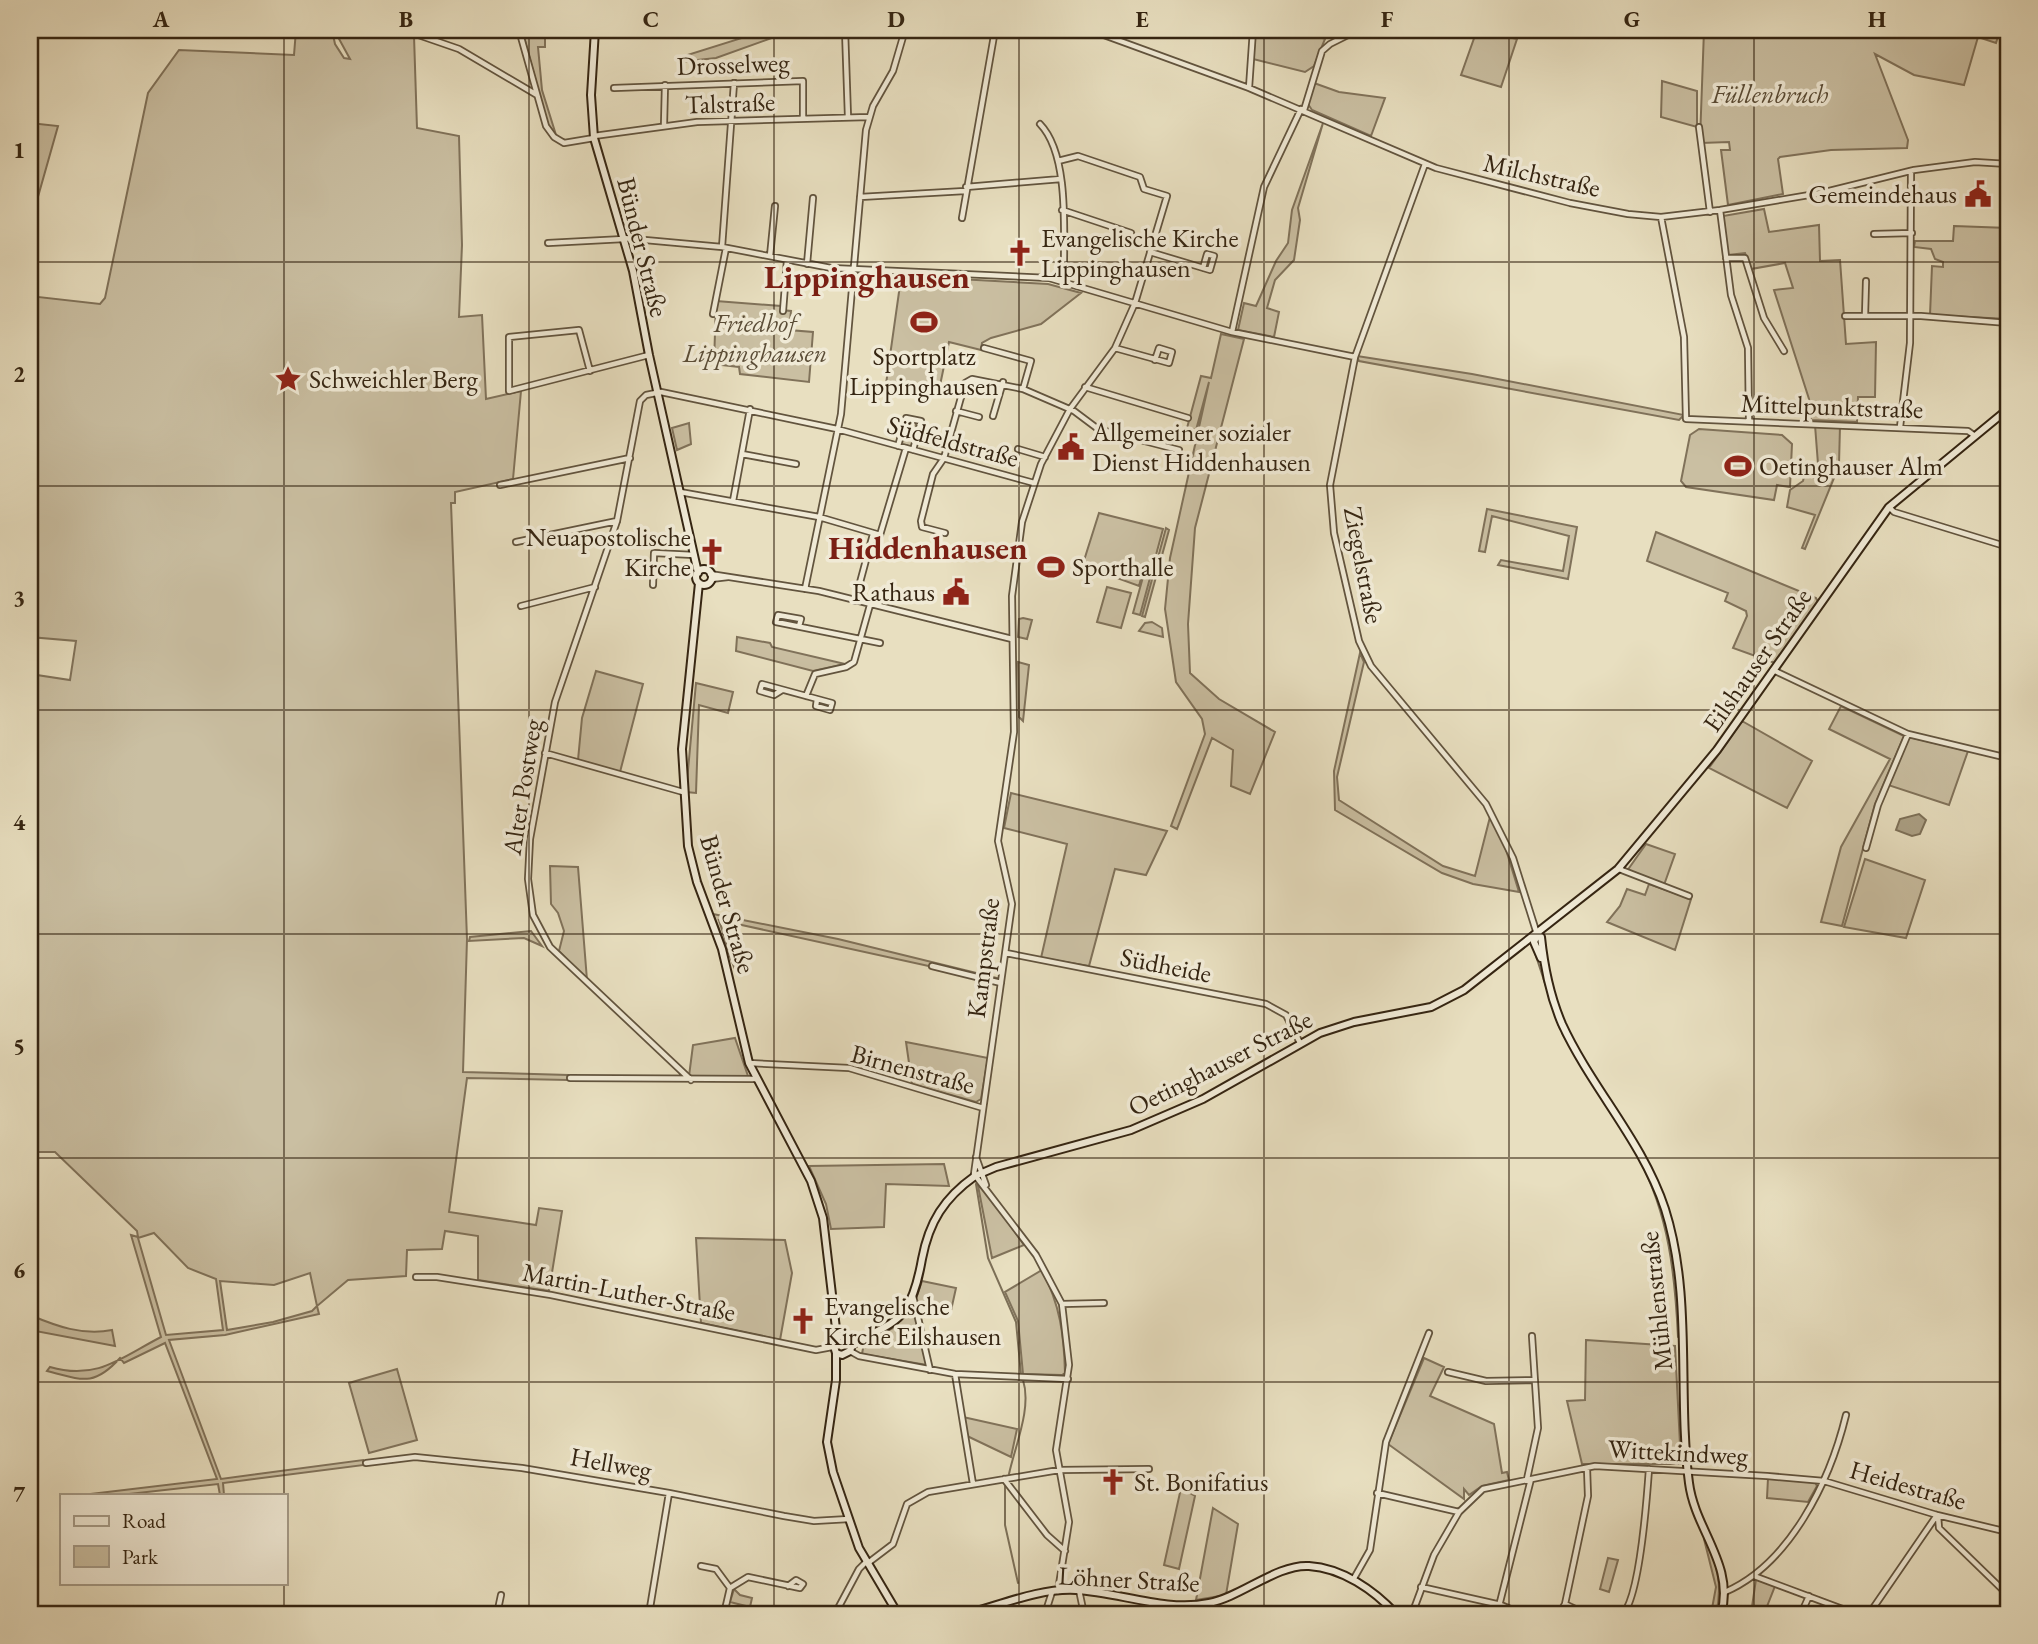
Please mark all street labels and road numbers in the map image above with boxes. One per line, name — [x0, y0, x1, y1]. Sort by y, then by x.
street label: Drosselweg — [676, 45, 791, 83]
street label: Talstraße — [684, 84, 776, 122]
street label: Milchstraße — [1480, 145, 1604, 205]
street label: Bünder Straße — [609, 174, 677, 320]
street label: Mittelpunktstraße — [1740, 386, 1924, 426]
street label: Südfeldstraße — [883, 407, 1023, 475]
street label: Ziegelstraße — [1336, 503, 1392, 627]
street label: Eilshauser Straße — [1695, 581, 1819, 739]
street label: Alter Postweg — [494, 716, 550, 859]
street label: Bünder Straße — [692, 831, 764, 977]
street label: Kampstraße — [959, 896, 1007, 1020]
street label: Südheide — [1118, 940, 1214, 990]
street label: Oetinghauser Straße — [1122, 1002, 1318, 1124]
street label: Birnenstraße — [847, 1036, 979, 1102]
street label: Mühlenstraße — [1632, 1230, 1680, 1372]
street label: Martin-Luther-Straße — [520, 1255, 738, 1329]
street label: Wittekindweg — [1607, 1431, 1750, 1473]
street label: Hellweg — [568, 1439, 655, 1487]
street label: Heidestraße — [1846, 1452, 1970, 1518]
street label: Löhner Straße — [1058, 1558, 1200, 1600]

